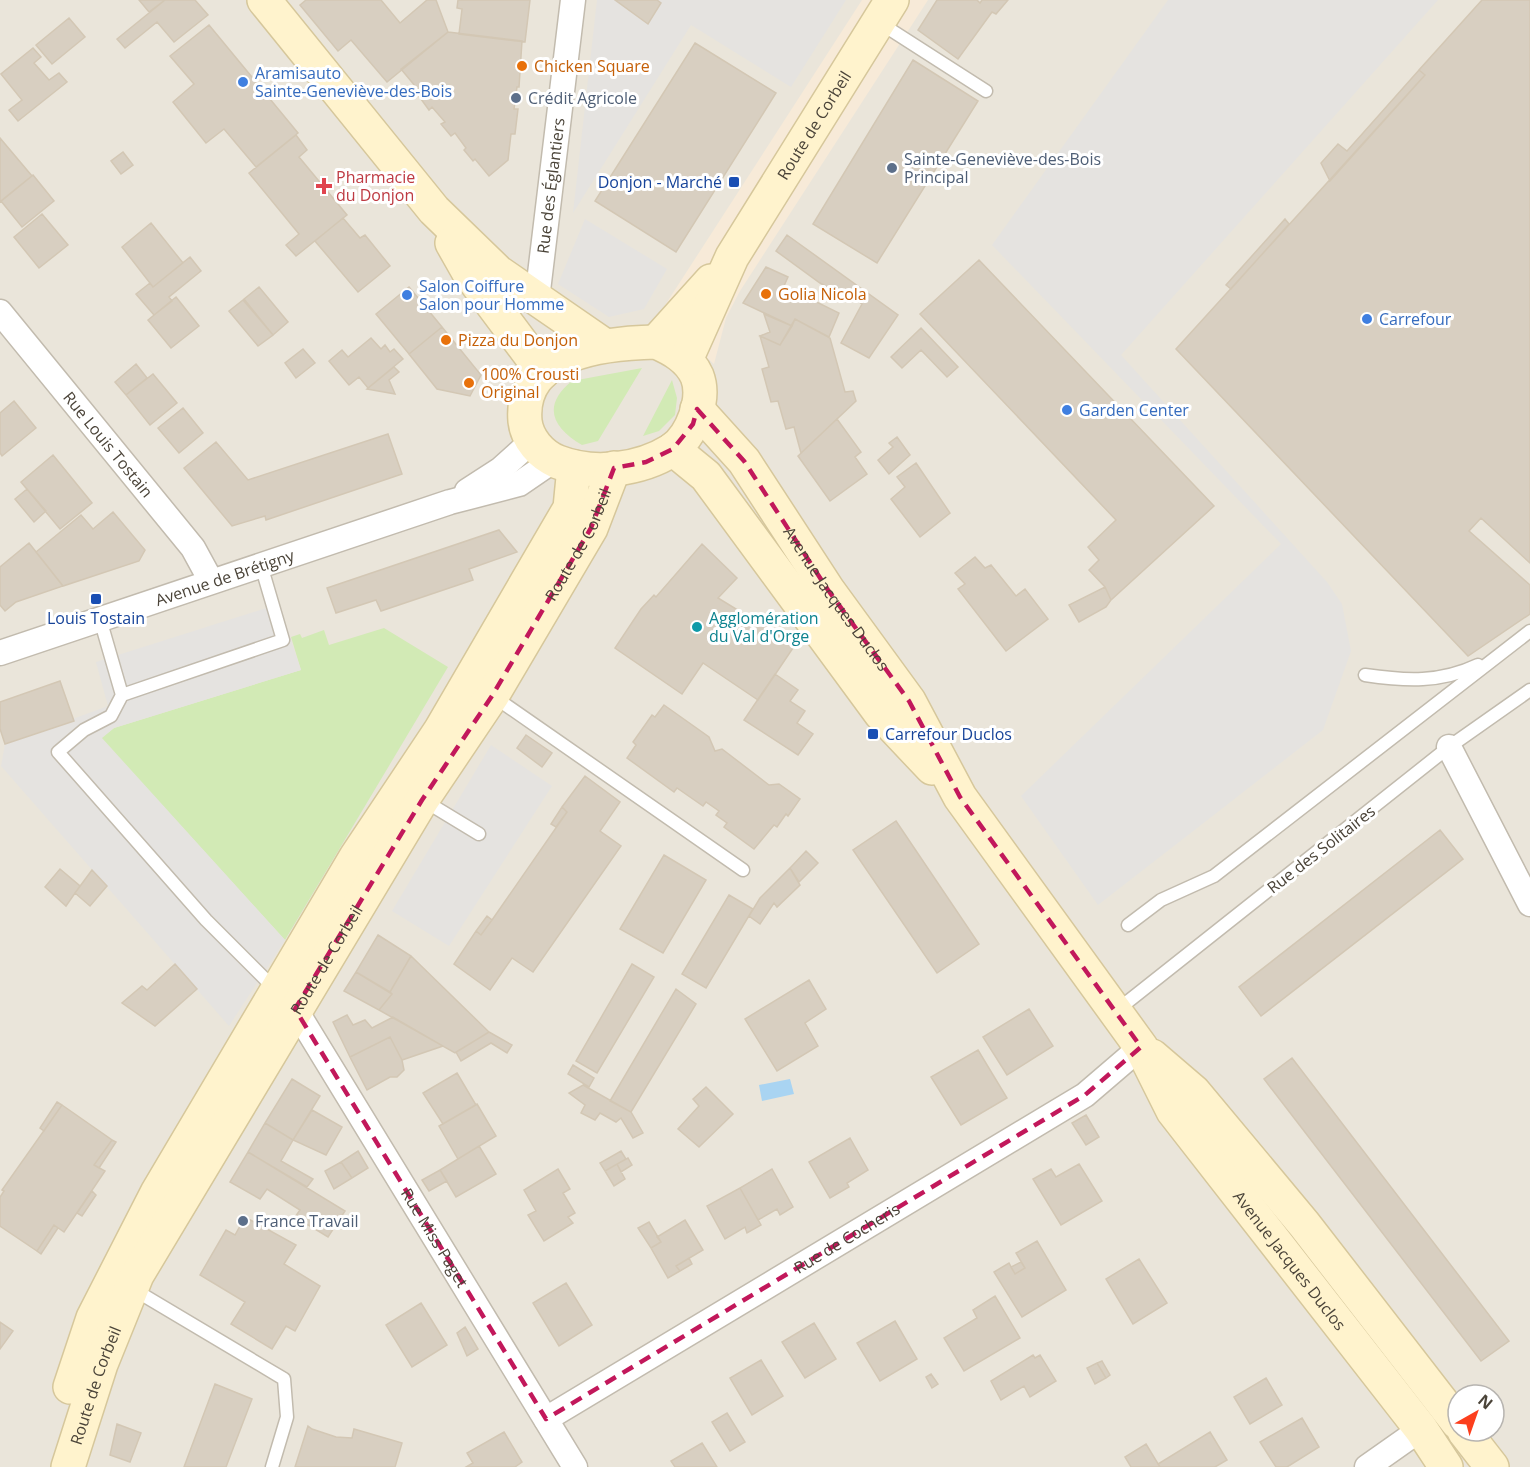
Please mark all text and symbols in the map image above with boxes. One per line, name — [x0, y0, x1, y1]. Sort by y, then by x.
place label: Chicken Square — [534, 55, 650, 77]
marker: Chicken Square — [515, 59, 529, 73]
place label: Aramisauto Sainte-Geneviève-des-Bois — [255, 62, 452, 102]
street label: Route de Corbeil — [772, 67, 856, 184]
marker: Aramisauto Sainte-Geneviève-des-Bois — [236, 75, 250, 89]
place label: Crédit Agricole — [528, 87, 637, 109]
marker: Crédit Agricole — [509, 91, 523, 105]
street label: Rue des Églantiers — [532, 117, 570, 255]
place label: Sainte-Geneviève-des-Bois Principal — [904, 148, 1101, 188]
marker: Sainte-Geneviève-des-Bois Principal — [885, 161, 899, 175]
place label: Pharmacie du Donjon — [336, 166, 415, 206]
place label: Donjon - Marché — [598, 171, 722, 193]
marker: Donjon - Marché — [727, 175, 741, 189]
marker: Pharmacie du Donjon — [317, 179, 331, 193]
place label: Salon Coiffure Salon pour Homme — [419, 275, 564, 315]
place label: Golia Nicola — [778, 283, 867, 305]
marker: Golia Nicola — [759, 287, 773, 301]
marker: Salon Coiffure Salon pour Homme — [400, 288, 414, 302]
place label: Carrefour — [1379, 308, 1452, 330]
marker: Carrefour — [1360, 312, 1374, 326]
place label: Pizza du Donjon — [458, 329, 578, 351]
marker: Pizza du Donjon — [439, 333, 453, 347]
place label: 100% Crousti Original — [481, 363, 579, 403]
marker: 100% Crousti Original — [462, 376, 476, 390]
street label: Rue Louis Tostain — [58, 387, 158, 502]
place label: Garden Center — [1079, 399, 1189, 421]
marker: Garden Center — [1060, 403, 1074, 417]
street label: Route de Corbeil — [540, 485, 616, 605]
street label: Avenue Jacques Duclos — [779, 522, 894, 675]
street label: Avenue de Brétigny — [152, 544, 298, 611]
marker: Louis Tostain — [89, 592, 103, 606]
place label: Louis Tostain — [47, 607, 145, 629]
place label: Agglomération du Val d'Orge — [709, 607, 819, 647]
marker: Agglomération du Val d'Orge — [690, 620, 704, 634]
place label: Carrefour Duclos — [885, 723, 1012, 745]
marker: Carrefour Duclos — [866, 727, 880, 741]
street label: Rue des Solitaires — [1262, 800, 1380, 898]
street label: Route de Corbeil — [285, 901, 368, 1018]
street label: Rue Miss Paget — [396, 1184, 474, 1292]
street label: Avenue Jacques Duclos — [1228, 1186, 1351, 1335]
street label: Rue de Cocheris — [790, 1198, 904, 1279]
place label: France Travail — [255, 1210, 359, 1232]
marker: France Travail — [236, 1214, 250, 1228]
street label: Route de Corbeil — [65, 1323, 126, 1448]
north arrow — [1446, 1383, 1506, 1443]
text: N — [1474, 1389, 1498, 1414]

